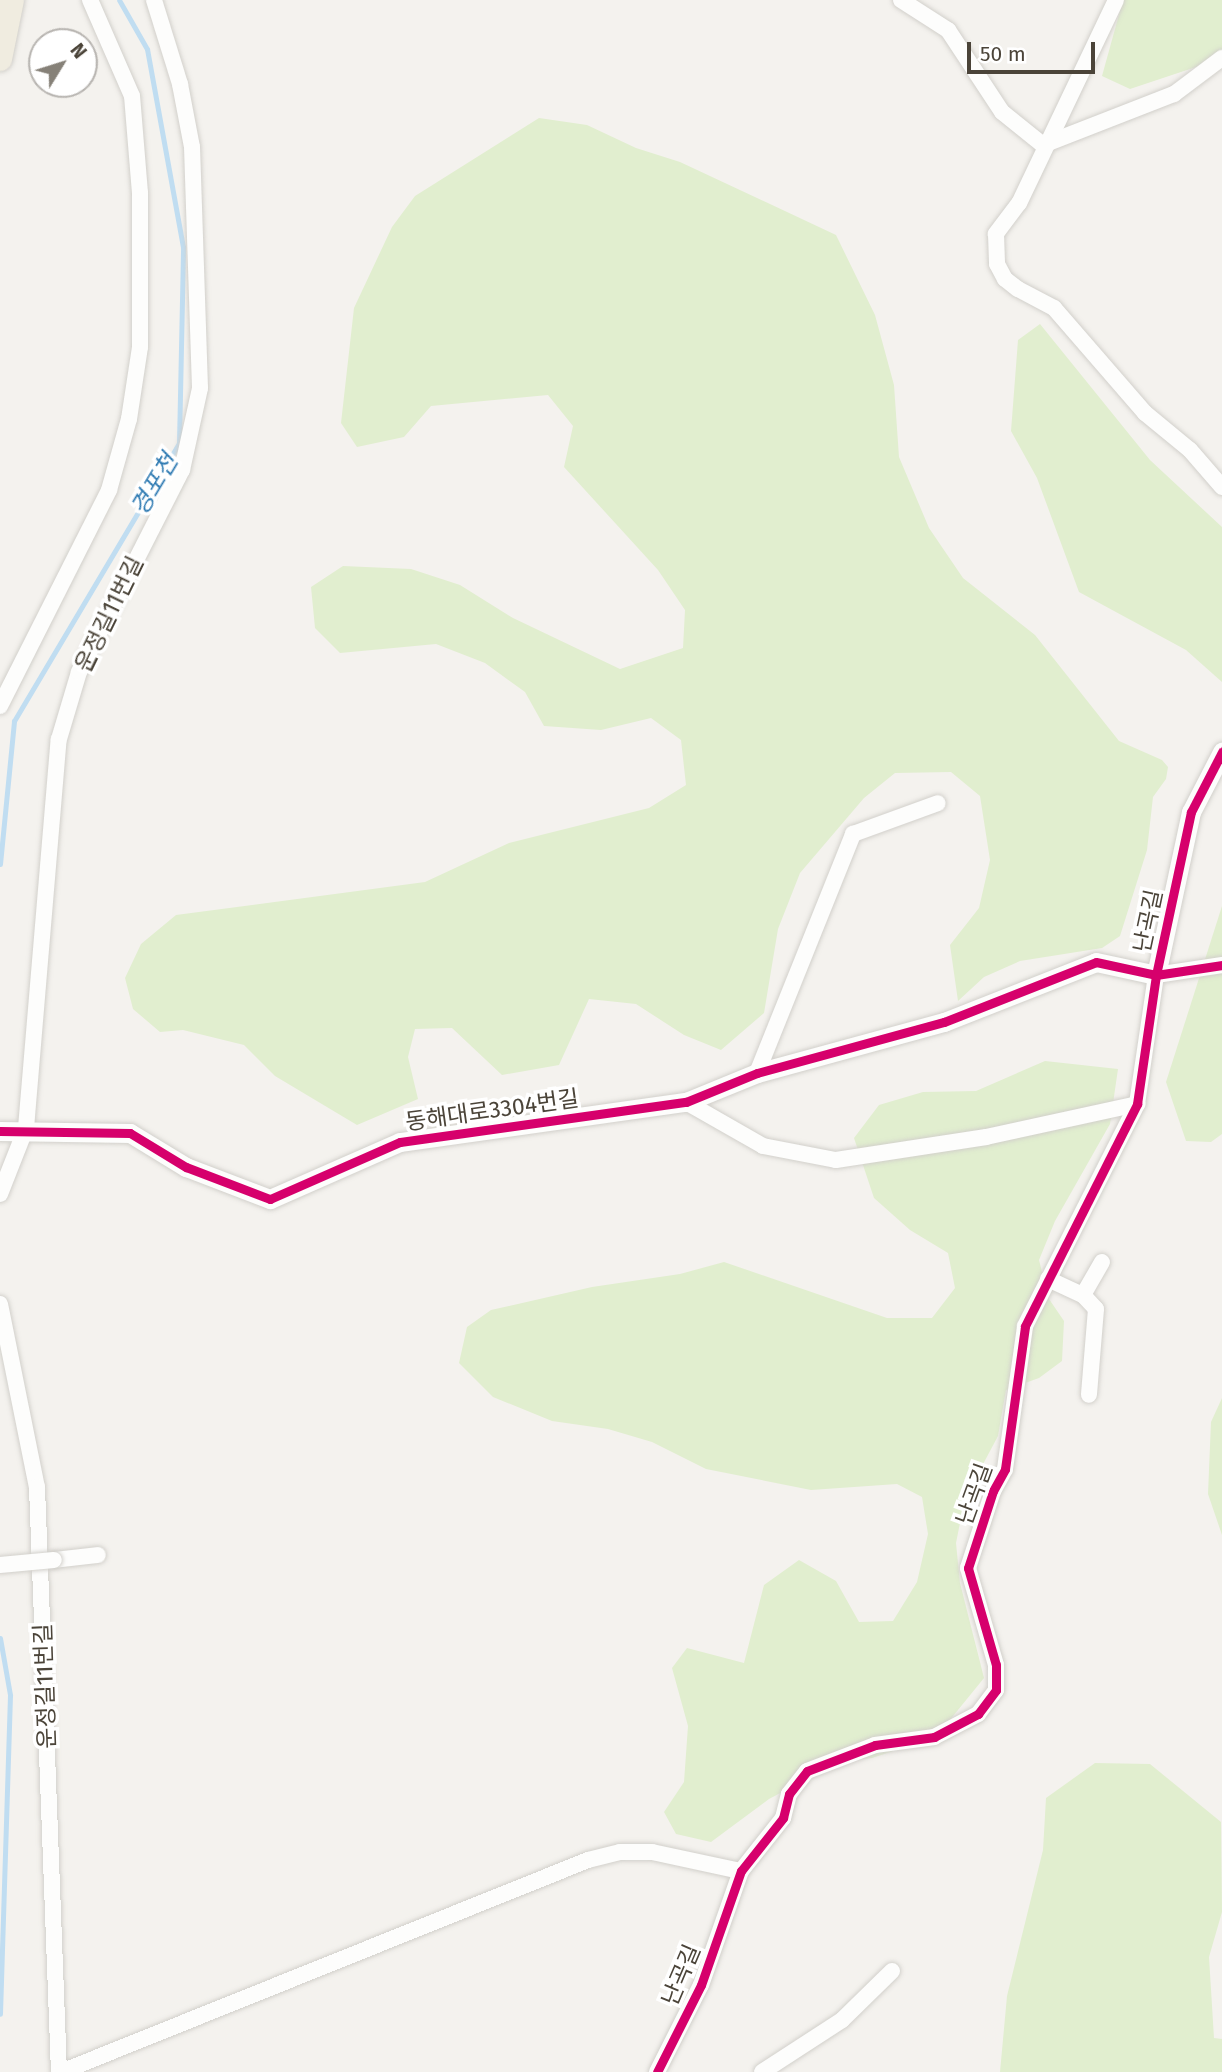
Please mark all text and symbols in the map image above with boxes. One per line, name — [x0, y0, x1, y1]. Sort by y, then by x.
north arrow — [28, 28, 98, 98]
scale bar — [970, 28, 1098, 72]
text: N — [65, 39, 91, 63]
text: 50 m — [980, 41, 1026, 67]
water label: 경포천 — [126, 449, 184, 521]
street label: 운정길11번길 — [69, 552, 149, 676]
street label: 난곡길 — [1128, 887, 1168, 955]
street label: 동해대로3304번길 — [403, 1084, 581, 1136]
street label: 난곡길 — [950, 1459, 998, 1529]
street label: 운정길11번길 — [29, 1623, 61, 1749]
street label: 난곡길 — [656, 1940, 706, 2010]

